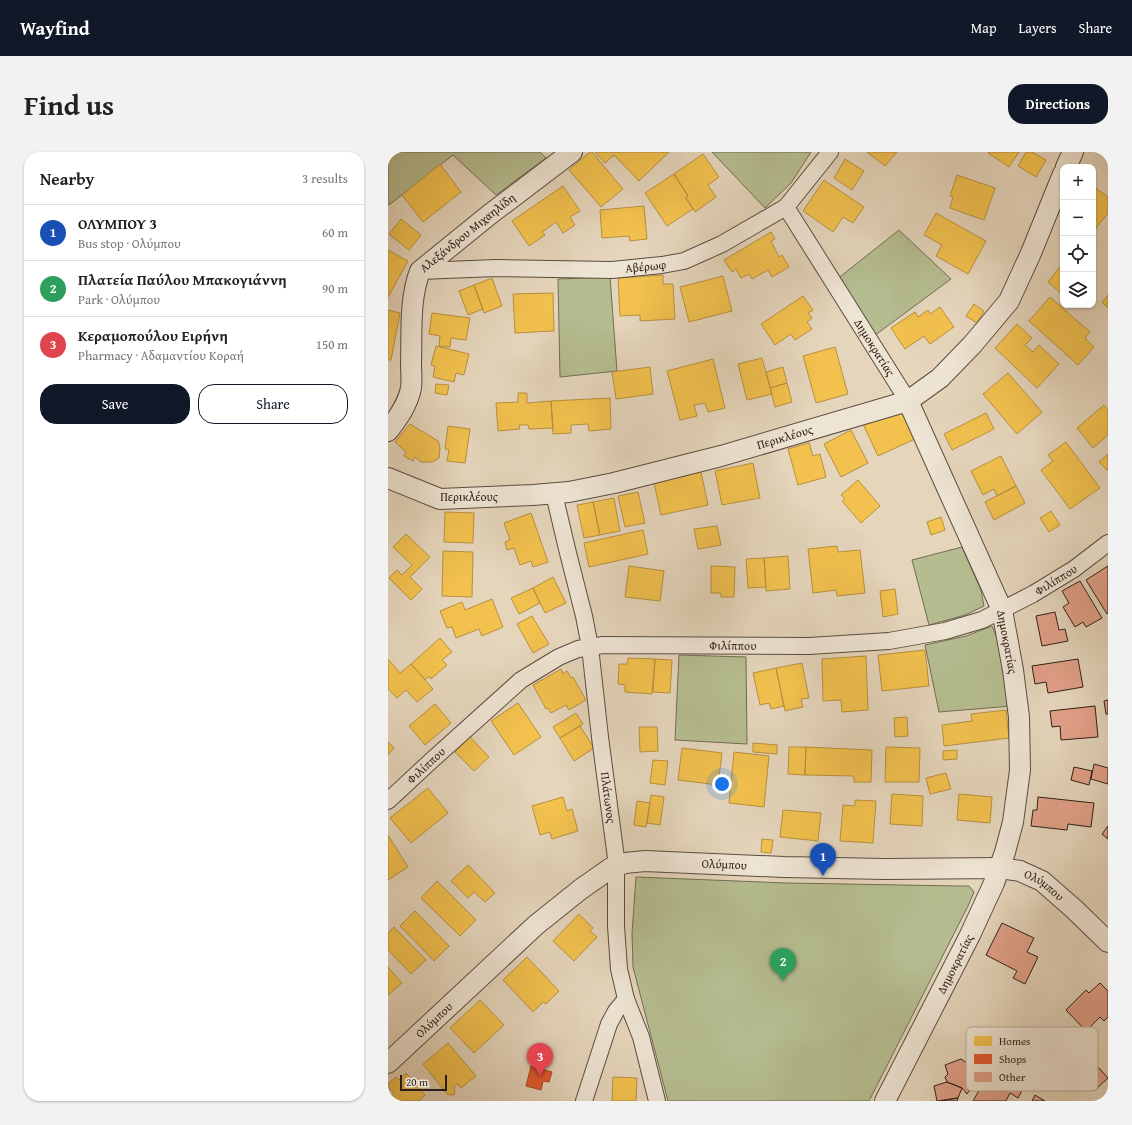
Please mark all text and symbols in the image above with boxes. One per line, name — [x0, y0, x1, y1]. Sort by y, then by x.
text: Wayfind — [20, 14, 90, 42]
text: Map — [971, 18, 997, 38]
text: Layers — [1019, 18, 1057, 38]
text: Share — [1079, 18, 1112, 38]
text: Find us — [24, 84, 114, 125]
button: Directions — [1008, 84, 1108, 124]
map controls — [1060, 164, 1096, 308]
button: + — [1060, 164, 1096, 200]
text: Nearby — [40, 166, 94, 191]
text: 3 results — [302, 169, 348, 188]
street label: Aλεξάνδρου Mιχαηλίδη — [416, 189, 519, 276]
button: − — [1060, 200, 1096, 236]
text: ΟΛΥΜΠΟΥ 3 — [78, 213, 157, 234]
text: 1 — [50, 223, 56, 242]
text: 60 m — [322, 223, 348, 242]
text: Bus stop · Ολύμπου — [78, 234, 181, 253]
button: locate — [1060, 236, 1096, 272]
street label: Αβέρωφ — [625, 255, 668, 277]
text: Πλατεία Παύλου Μπακογιάννη — [78, 269, 287, 290]
button: layers — [1060, 272, 1096, 308]
text: 2 — [50, 279, 56, 298]
text: 90 m — [322, 279, 348, 298]
text: Park · Ολύμπου — [78, 290, 160, 309]
street label: Δημοκρατίας — [850, 315, 899, 379]
text: Κεραμοπούλου Ειρήνη — [78, 325, 228, 346]
text: 3 — [50, 335, 56, 354]
text: 150 m — [316, 335, 348, 354]
text: Pharmacy · Αδαμαντίου Κοραή — [78, 346, 244, 365]
button: Save — [40, 384, 190, 424]
button: Share — [198, 384, 348, 424]
street label: Περικλέους — [755, 420, 815, 453]
street label: Περικλέους — [440, 488, 498, 505]
street label: Φιλίππου — [1031, 560, 1080, 599]
street label: Δημοκρατίας — [993, 608, 1022, 675]
street label: Φιλίππου — [709, 637, 756, 654]
street label: Φιλίππου — [403, 743, 449, 787]
street label: Πλάτωνος — [597, 771, 620, 824]
your location — [712, 774, 732, 794]
pin: 1 — [810, 843, 836, 876]
street label: Ολύμπου — [701, 854, 747, 873]
street label: Ολύμπου — [1022, 865, 1068, 904]
street label: Δημοκρατίας — [932, 931, 977, 996]
pin: 2 — [770, 948, 796, 981]
street label: Ολύμπου — [411, 998, 456, 1041]
legend — [966, 1027, 1098, 1091]
text: Homes — [999, 1033, 1030, 1049]
pin: 3 — [527, 1043, 553, 1076]
text: Shops — [999, 1051, 1026, 1067]
text: Other — [999, 1069, 1026, 1085]
scale bar — [400, 1073, 447, 1092]
text: 20 m — [406, 1074, 428, 1090]

